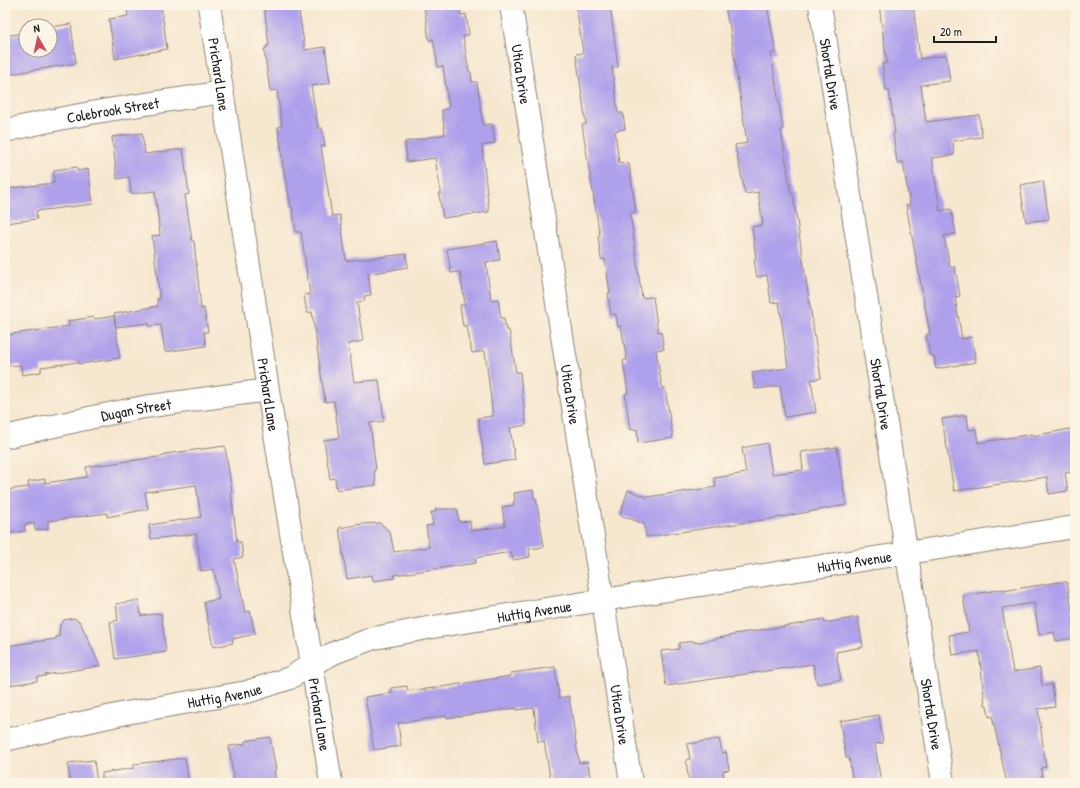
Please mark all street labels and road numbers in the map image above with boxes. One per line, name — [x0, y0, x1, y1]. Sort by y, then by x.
street label: Prichard Lane — [204, 36, 236, 112]
street label: Shortal Drive — [815, 37, 847, 111]
street label: Utica Drive — [507, 43, 537, 106]
street label: Colebrook Street — [65, 91, 161, 128]
street label: Prichard Lane — [253, 356, 285, 433]
street label: Shortal Drive — [866, 357, 898, 431]
street label: Utica Drive — [556, 363, 586, 426]
street label: Dugan Street — [99, 393, 173, 426]
street label: Huttig Avenue — [816, 545, 893, 577]
street label: Huttig Avenue — [496, 595, 573, 627]
street label: Prichard Lane — [304, 676, 336, 752]
street label: Huttig Avenue — [186, 677, 264, 713]
street label: Shortal Drive — [916, 677, 948, 751]
street label: Utica Drive — [605, 683, 635, 746]

